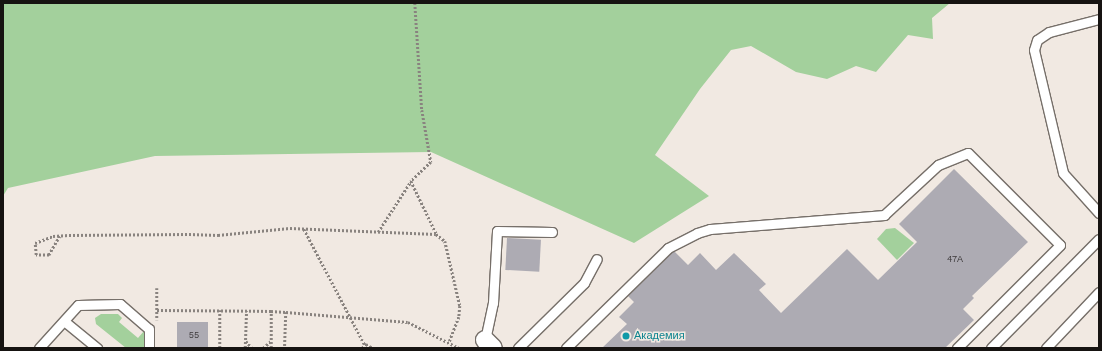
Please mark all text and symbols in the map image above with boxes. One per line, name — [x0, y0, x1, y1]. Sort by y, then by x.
house number: 47А — [947, 254, 963, 264]
place label: Академия — [634, 329, 685, 343]
house number: 55 — [189, 330, 199, 340]
marker: Академия — [621, 331, 631, 341]

